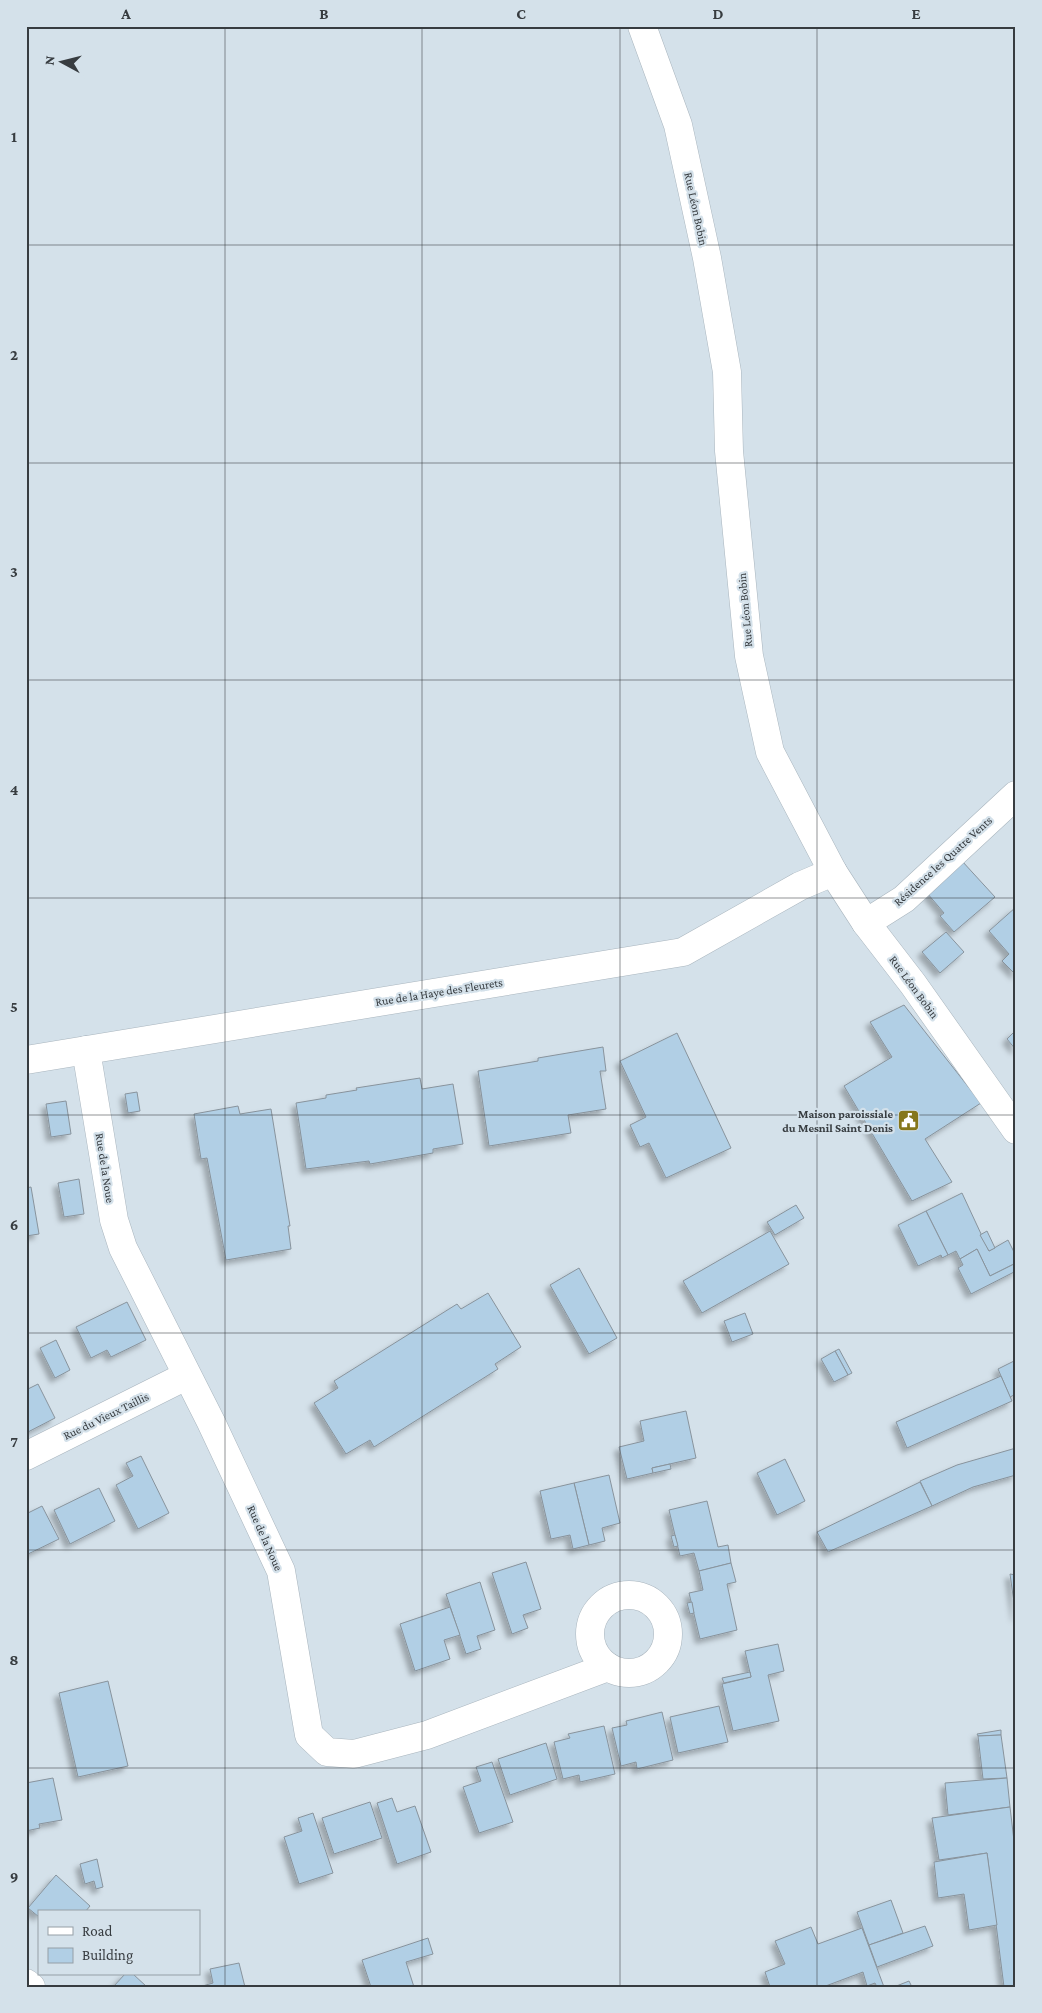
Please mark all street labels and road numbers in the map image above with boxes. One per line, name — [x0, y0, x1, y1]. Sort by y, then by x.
street label: Rue Léon Bobin — [681, 171, 711, 247]
street label: Rue Léon Bobin — [735, 572, 755, 648]
street label: Résidence les Quatre Vents — [891, 813, 995, 909]
street label: Rue Léon Bobin — [886, 953, 942, 1022]
street label: Rue de la Haye des Fleurets — [374, 975, 504, 1009]
street label: Rue de la Noue — [93, 1132, 117, 1204]
street label: Rue du Vieux Taillis — [61, 1389, 151, 1443]
street label: Rue de la Noue — [244, 1503, 286, 1573]

